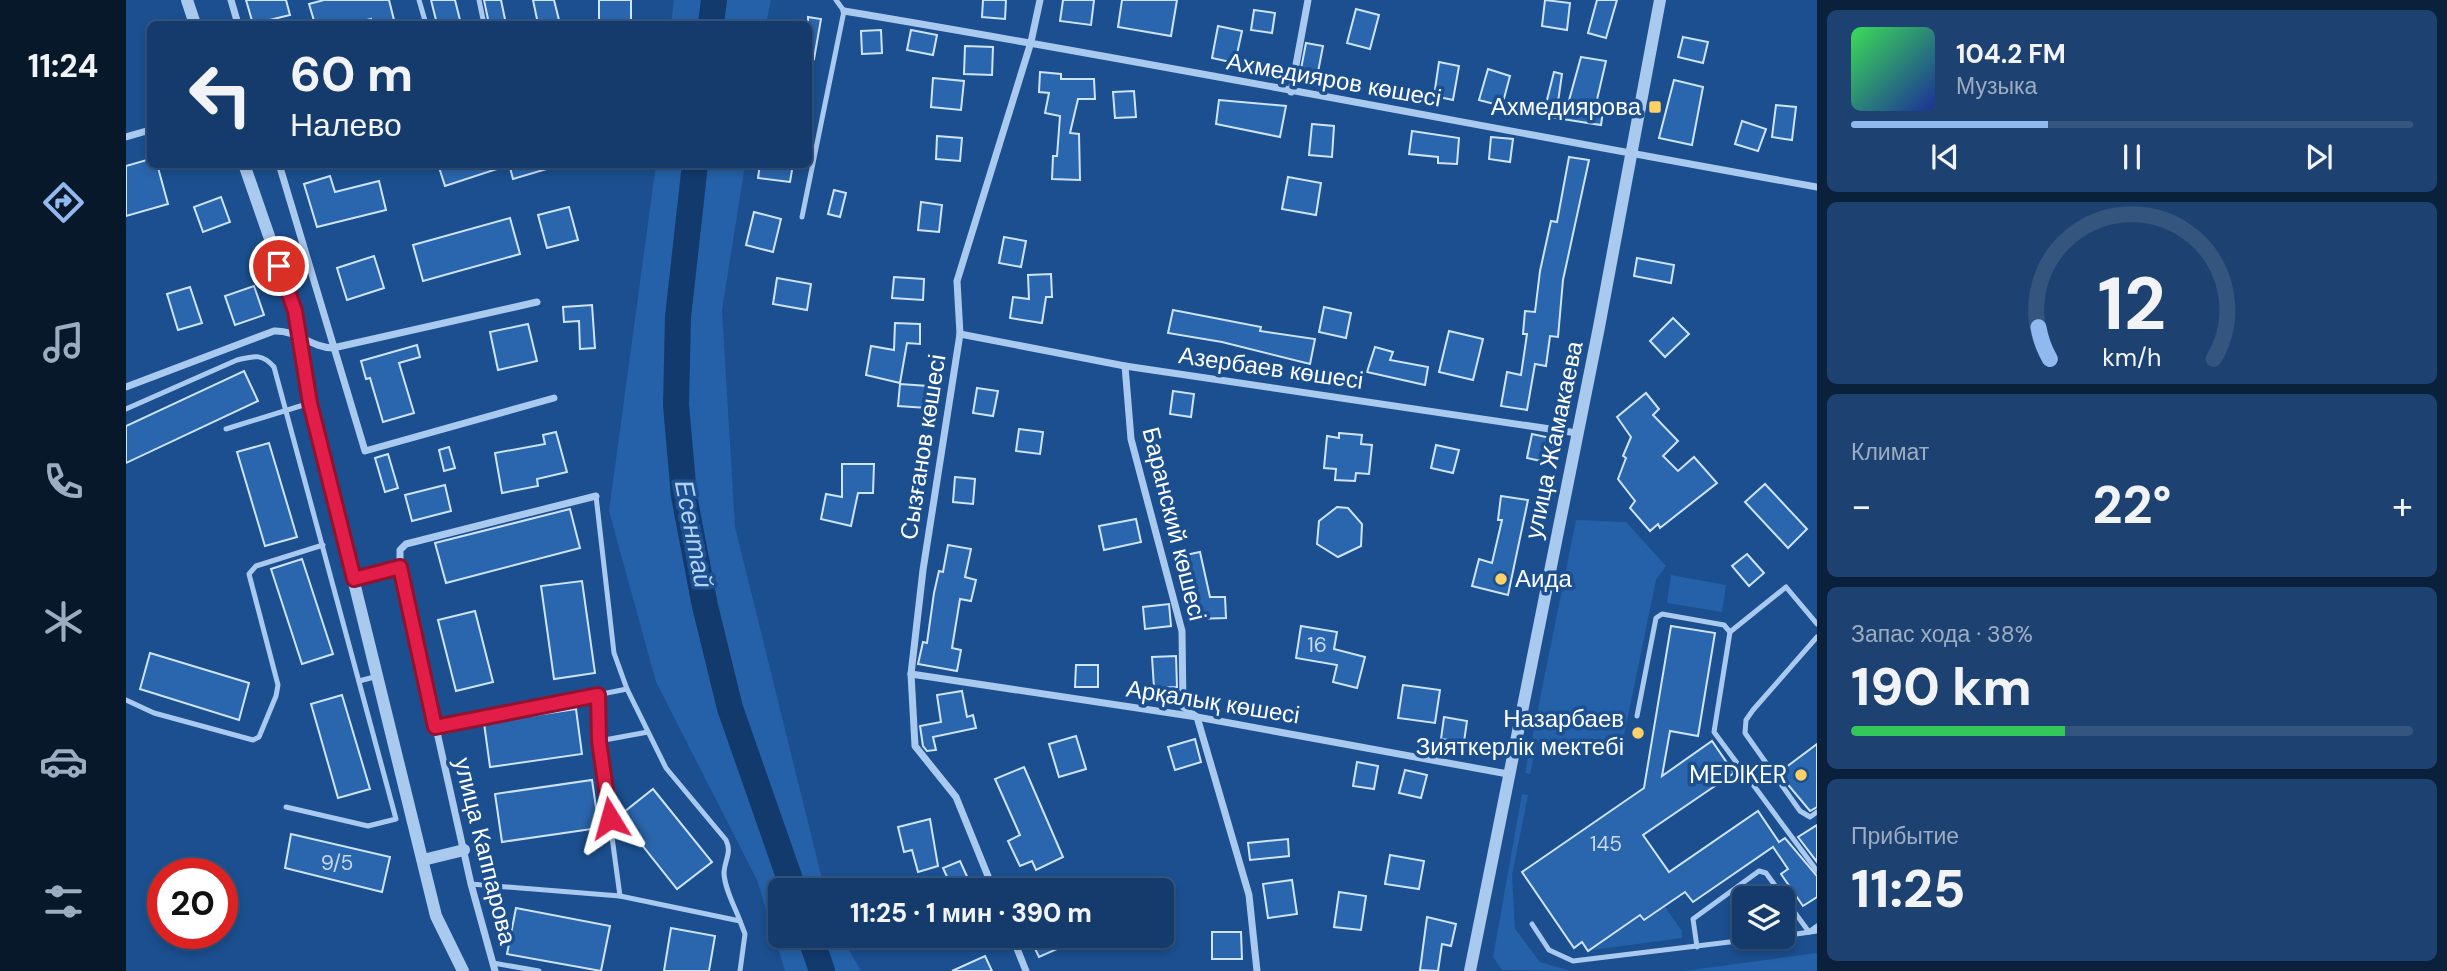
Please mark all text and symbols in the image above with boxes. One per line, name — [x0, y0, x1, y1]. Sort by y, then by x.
text: 104.2 FM — [1956, 37, 2066, 71]
text: 60 m — [290, 42, 413, 106]
text: 11:24 — [28, 45, 98, 87]
street label: Ахмедияров көшесі — [1224, 45, 1444, 114]
icon: left — [175, 49, 266, 140]
text: Музыка — [1956, 71, 2037, 101]
place label: Ахмедиярова — [1491, 91, 1642, 122]
marker: Ахмедиярова — [1647, 99, 1663, 115]
text: Налево — [290, 104, 402, 146]
icon: previous — [1926, 138, 1964, 176]
icon: pause — [2113, 138, 2151, 176]
icon: next — [2300, 138, 2338, 176]
icon: directions — [39, 178, 88, 227]
pin — [249, 236, 309, 296]
icon: arrive — [260, 247, 298, 285]
text: 12 — [2098, 258, 2166, 353]
icon: music — [39, 318, 88, 367]
street label: улица Жамакаева — [1517, 337, 1590, 542]
street label: Азербаев көшесі — [1177, 339, 1365, 396]
text: km/h — [2102, 341, 2162, 374]
street label: Сызғанов көшесі — [893, 352, 952, 542]
street label: Баранский көшесі — [1135, 424, 1214, 624]
text: Климат — [1851, 437, 1929, 467]
icon: phone — [39, 457, 88, 506]
text: 22° — [2092, 471, 2172, 539]
water label: Есентай — [667, 477, 721, 591]
text: − — [1851, 481, 1872, 531]
text: + — [2392, 481, 2413, 531]
place label: Аида — [1515, 563, 1572, 594]
marker: Аида — [1493, 571, 1509, 587]
icon: climate — [39, 597, 88, 646]
text: Запас хода · 38% — [1851, 619, 2033, 649]
house number: 16 — [1307, 631, 1327, 659]
text: 190 km — [1851, 653, 2032, 721]
street label: Арқалық көшесі — [1124, 672, 1302, 731]
place label: Назарбаев Зияткерлік мектебі — [1416, 703, 1624, 762]
marker: Назарбаев Зияткерлік мектебі — [1630, 725, 1646, 741]
icon: car — [39, 737, 88, 786]
street label: улица Каппарова — [447, 754, 524, 948]
place label: MEDIKER — [1689, 759, 1787, 790]
marker: MEDIKER — [1793, 767, 1809, 783]
position arrow — [573, 781, 647, 855]
text: Прибытие — [1851, 821, 1959, 851]
house number: 145 — [1590, 830, 1622, 858]
house number: 9/5 — [321, 849, 353, 877]
text: 11:25 — [1851, 855, 1965, 923]
speed limit sign: 20 — [147, 858, 238, 949]
icon: filters — [39, 877, 88, 926]
map controls — [1732, 886, 1795, 949]
button: layers — [1732, 886, 1795, 949]
text: 11:25 · 1 мин · 390 m — [850, 896, 1092, 930]

